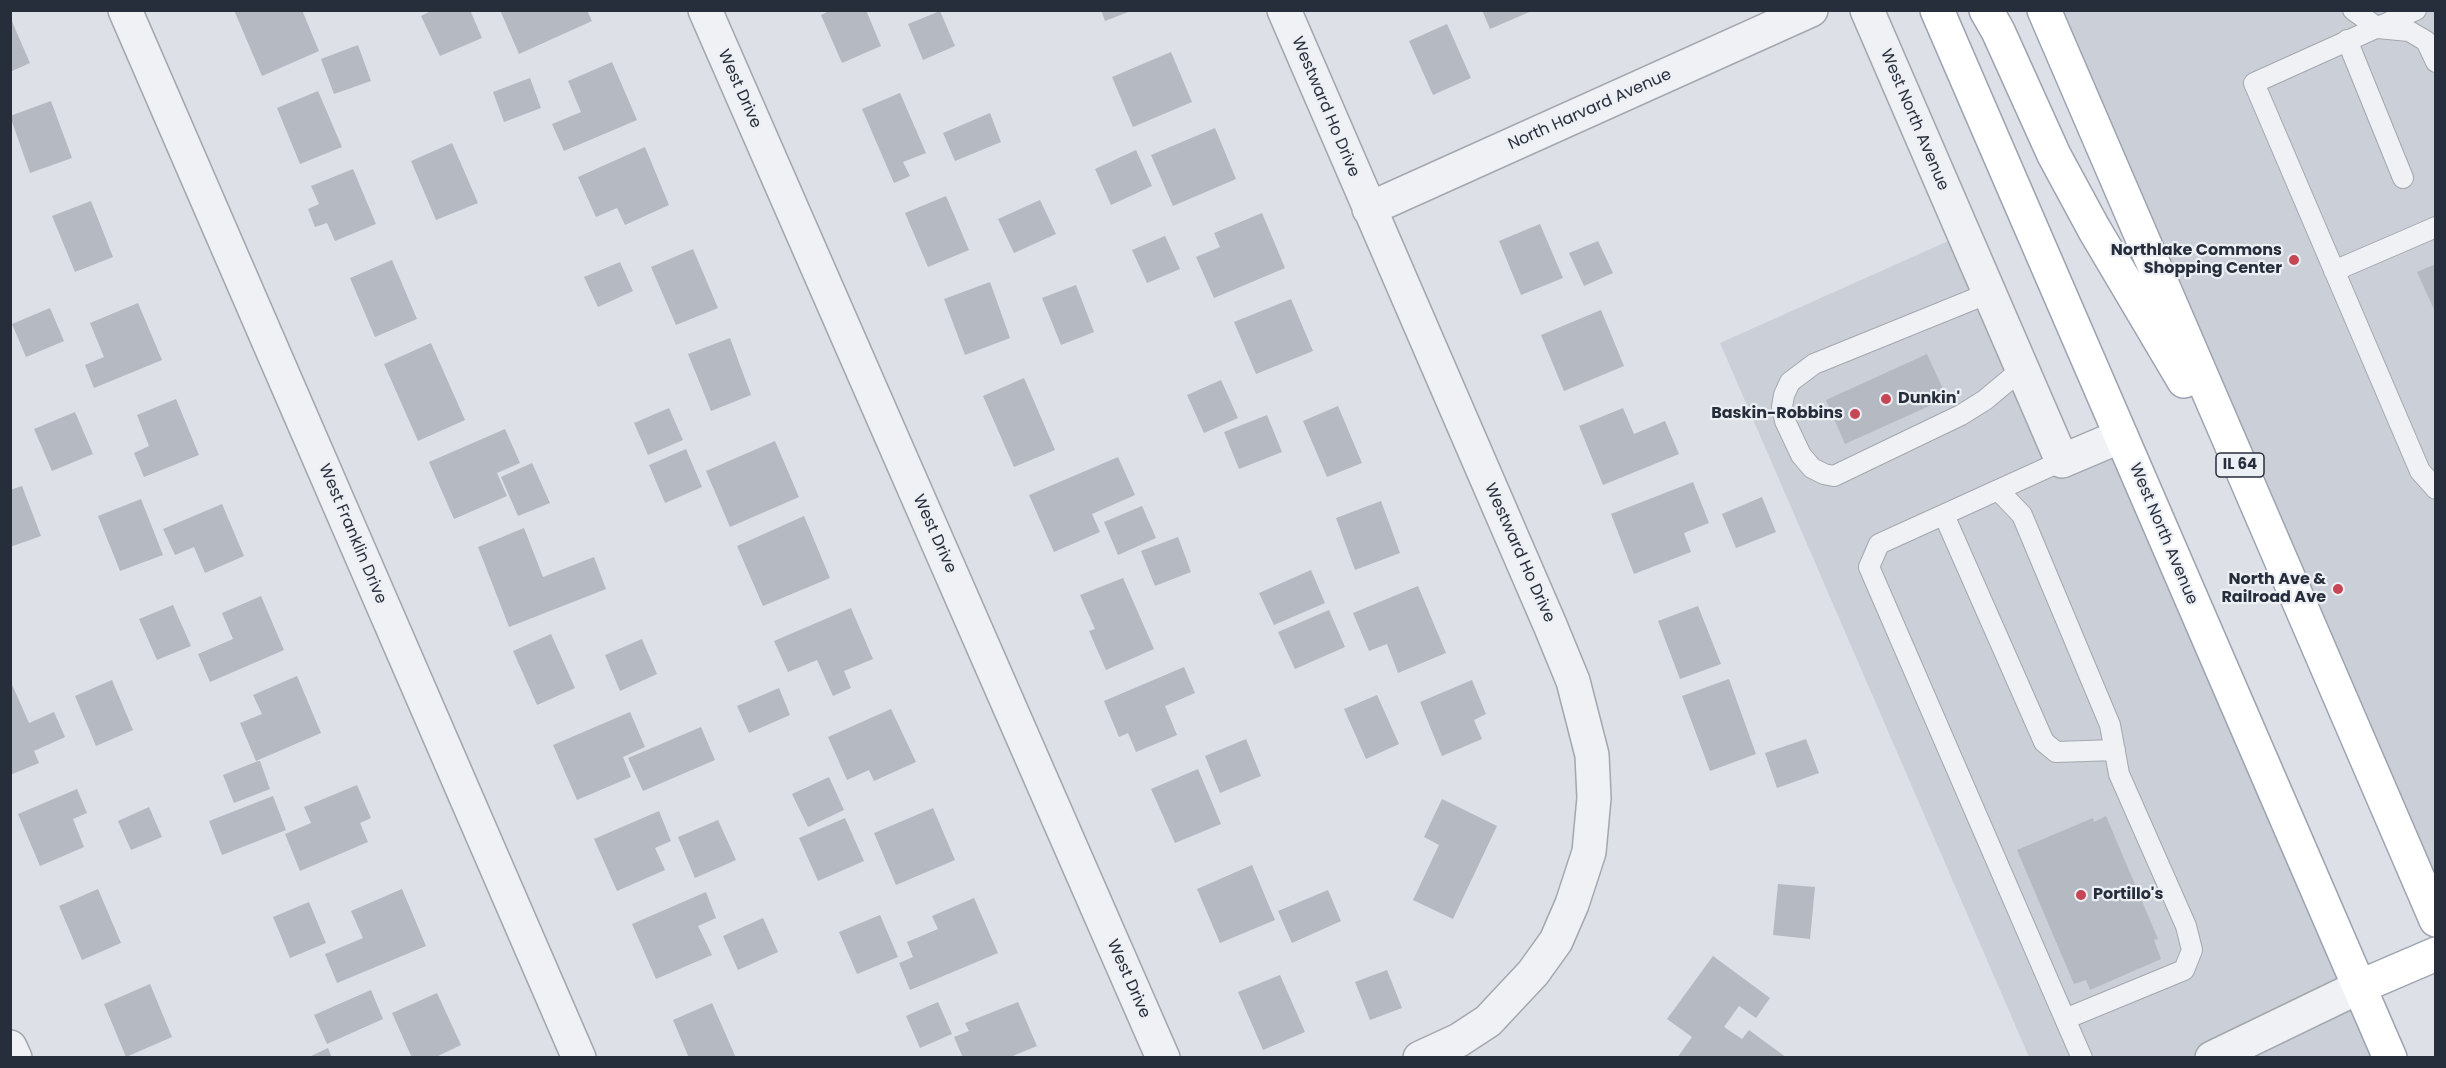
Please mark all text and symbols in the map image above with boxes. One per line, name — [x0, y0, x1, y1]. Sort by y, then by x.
street label: Westward Ho Drive — [1287, 34, 1363, 180]
street label: West North Avenue — [1875, 46, 1953, 194]
street label: West Drive — [713, 47, 765, 131]
street label: North Harvard Avenue — [1505, 65, 1675, 155]
place label: Northlake Commons Shopping Center — [2111, 241, 2282, 279]
marker: Northlake Commons Shopping Center — [2287, 253, 2301, 267]
place label: Dunkin' — [1898, 389, 1960, 409]
marker: Dunkin' — [1879, 392, 1893, 406]
place label: Baskin-Robbins — [1711, 404, 1843, 424]
marker: Baskin-Robbins — [1848, 407, 1862, 421]
road number: IL 64 — [2216, 453, 2264, 477]
street label: West North Avenue — [2124, 460, 2202, 608]
street label: West Franklin Drive — [314, 461, 390, 607]
street label: Westward Ho Drive — [1480, 480, 1558, 626]
street label: West Drive — [908, 492, 960, 576]
place label: North Ave & Railroad Ave — [2221, 570, 2326, 608]
marker: North Ave & Railroad Ave — [2331, 582, 2345, 596]
place label: Portillo's — [2093, 885, 2163, 905]
marker: Portillo's — [2074, 888, 2088, 902]
street label: West Drive — [1102, 937, 1154, 1021]

